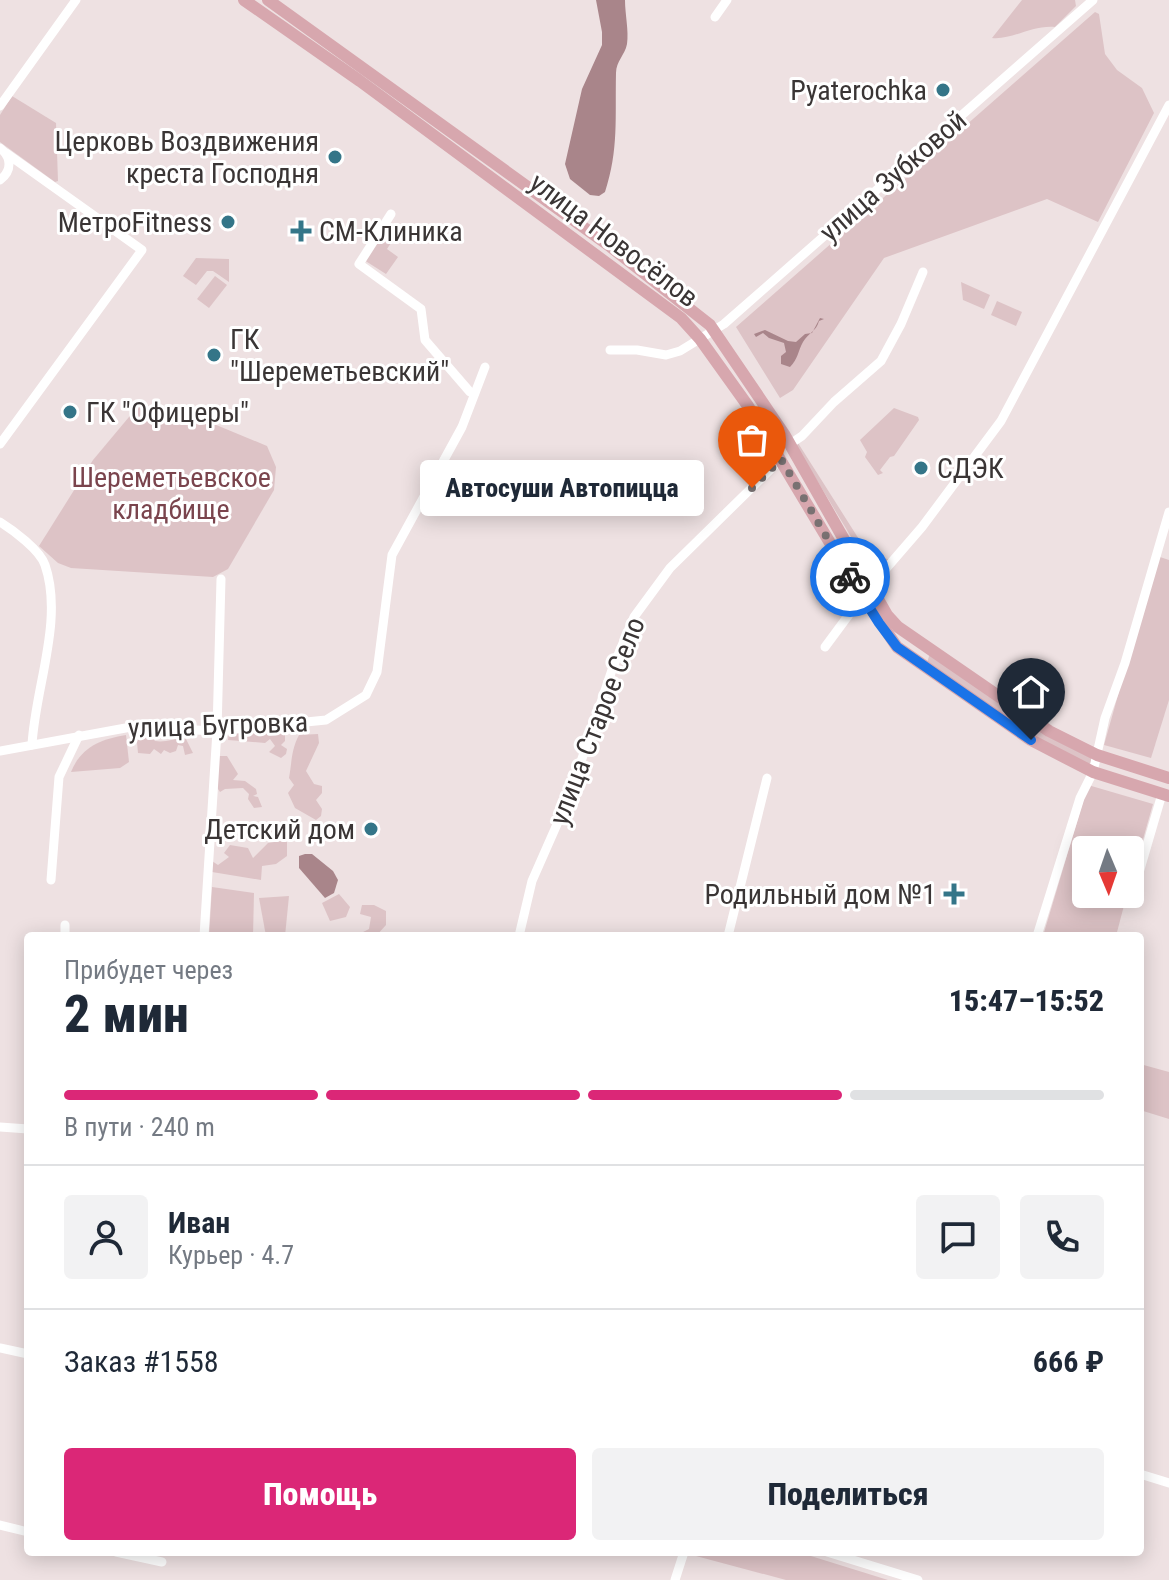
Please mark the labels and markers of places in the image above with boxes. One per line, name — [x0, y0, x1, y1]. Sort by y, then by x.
place label: Pyaterochka — [790, 74, 927, 107]
marker: Pyaterochka — [934, 81, 952, 99]
place label: Церковь Воздвижения креста Господня — [54, 125, 319, 190]
marker: Церковь Воздвижения креста Господня — [326, 148, 344, 166]
place label: МетроFitness — [58, 206, 212, 239]
marker: МетроFitness — [219, 213, 237, 231]
place label: СМ-Клиника — [319, 215, 463, 248]
marker: СМ-Клиника — [290, 220, 312, 242]
place label: ГК "Шереметьевский" — [230, 323, 449, 388]
marker: ГК "Шереметьевский" — [205, 346, 223, 364]
place label: ГК "Офицеры" — [86, 396, 249, 429]
marker: ГК "Офицеры" — [61, 403, 79, 421]
pin — [718, 406, 786, 488]
place label: СДЭК — [937, 452, 1004, 485]
marker: СДЭК — [912, 459, 930, 477]
callout: Автосуши Автопицца — [420, 460, 704, 516]
pin — [997, 658, 1065, 740]
place label: Детский дом — [204, 813, 355, 846]
marker: Детский дом — [362, 820, 380, 838]
place label: Родильный дом №1 — [704, 878, 936, 911]
marker: Родильный дом №1 — [943, 883, 965, 905]

